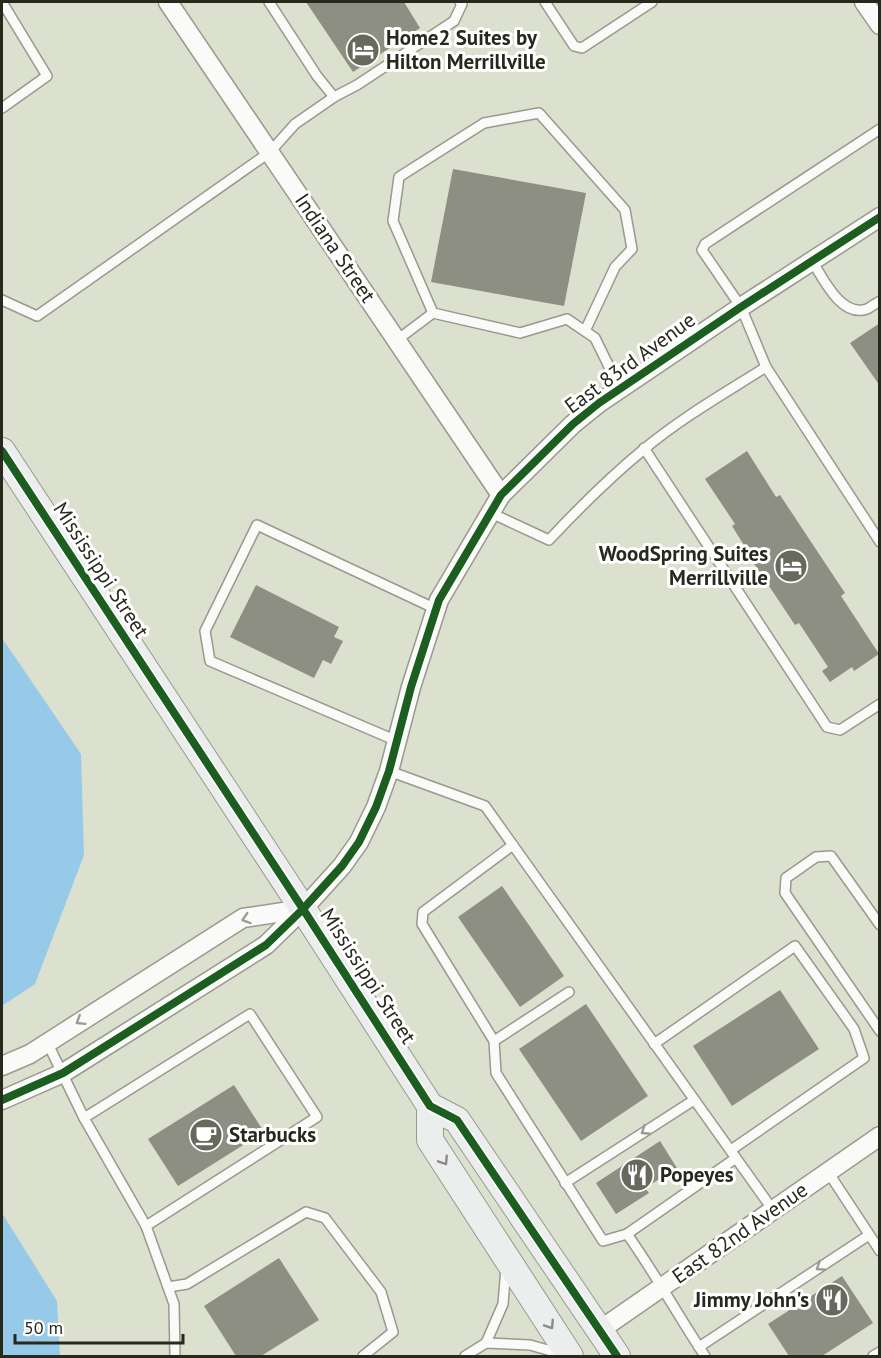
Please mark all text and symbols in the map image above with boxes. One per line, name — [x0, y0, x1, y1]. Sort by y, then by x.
place label: Home2 Suites by Hilton Merrillville — [386, 24, 546, 75]
hotel icon: Home2 Suites by Hilton Merrillville — [345, 32, 381, 68]
street label: Indiana Street — [289, 188, 382, 308]
street label: East 83rd Avenue — [559, 306, 700, 419]
street label: Mississippi Street — [47, 497, 155, 643]
place label: WoodSpring Suites Merrillville — [599, 540, 768, 591]
hotel icon: WoodSpring Suites Merrillville — [773, 548, 809, 584]
street label: Mississippi Street — [314, 903, 422, 1049]
one-way arrow — [241, 912, 251, 924]
one-way arrow — [76, 1014, 86, 1026]
cafe icon: Starbucks — [188, 1117, 224, 1153]
place label: Starbucks — [229, 1121, 316, 1148]
one-way arrow — [641, 1124, 651, 1136]
one-way arrow — [436, 1155, 448, 1165]
restaurant icon: Popeyes — [619, 1157, 655, 1193]
place label: Popeyes — [660, 1161, 734, 1188]
street label: East 82nd Avenue — [667, 1176, 813, 1289]
one-way arrow — [816, 1260, 827, 1271]
restaurant icon: Jimmy John's — [814, 1282, 850, 1318]
place label: Jimmy John's — [693, 1286, 809, 1313]
scale bar — [15, 1307, 183, 1345]
text: 50 m — [24, 1316, 63, 1339]
one-way arrow — [542, 1318, 553, 1329]

